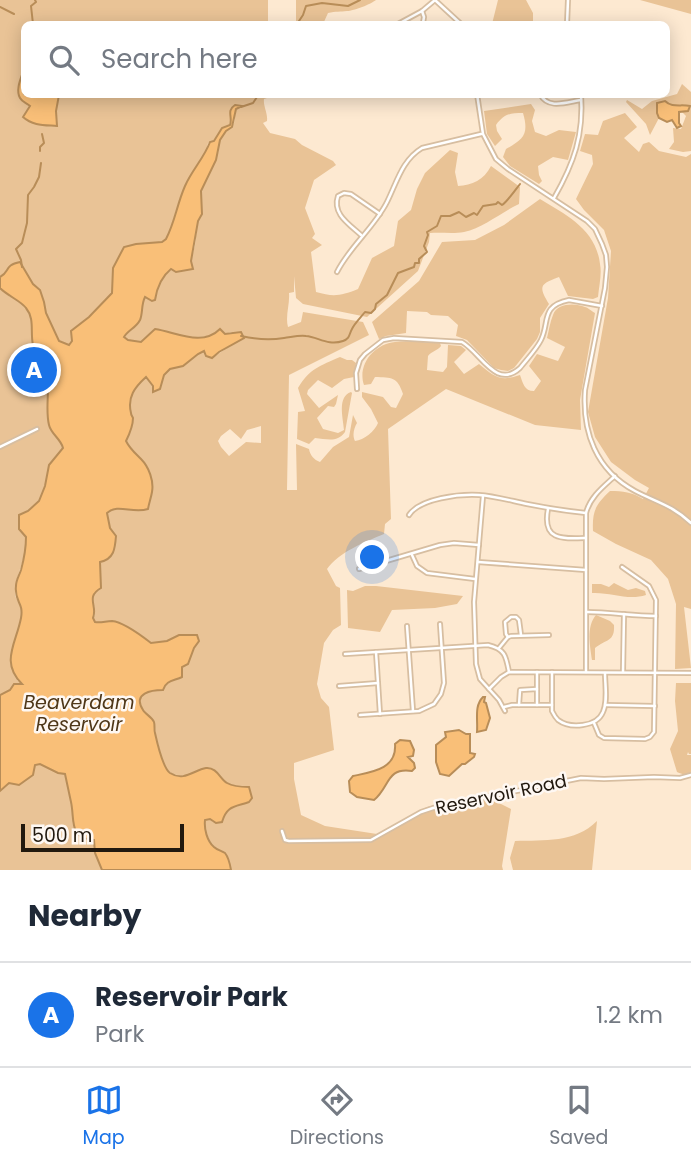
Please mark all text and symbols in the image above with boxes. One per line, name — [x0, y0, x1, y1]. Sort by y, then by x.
search box — [21, 21, 670, 98]
icon: search — [45, 41, 83, 79]
text: Search here — [101, 41, 258, 77]
pin: A — [11, 344, 57, 396]
your location — [355, 540, 389, 574]
water label: Beaverdam Reservoir — [23, 689, 135, 738]
street label: Reservoir Road — [433, 768, 569, 820]
scale bar — [21, 821, 184, 853]
text: 500 m — [32, 822, 92, 849]
text: Nearby — [28, 894, 142, 937]
text: Reservoir Park — [95, 979, 288, 1015]
text: A — [43, 999, 59, 1031]
text: 1.2 km — [596, 999, 663, 1031]
text: Park — [95, 1018, 144, 1050]
tab: Map — [83, 1081, 125, 1152]
tab: Directions — [290, 1081, 384, 1152]
tab: Saved — [549, 1081, 608, 1152]

